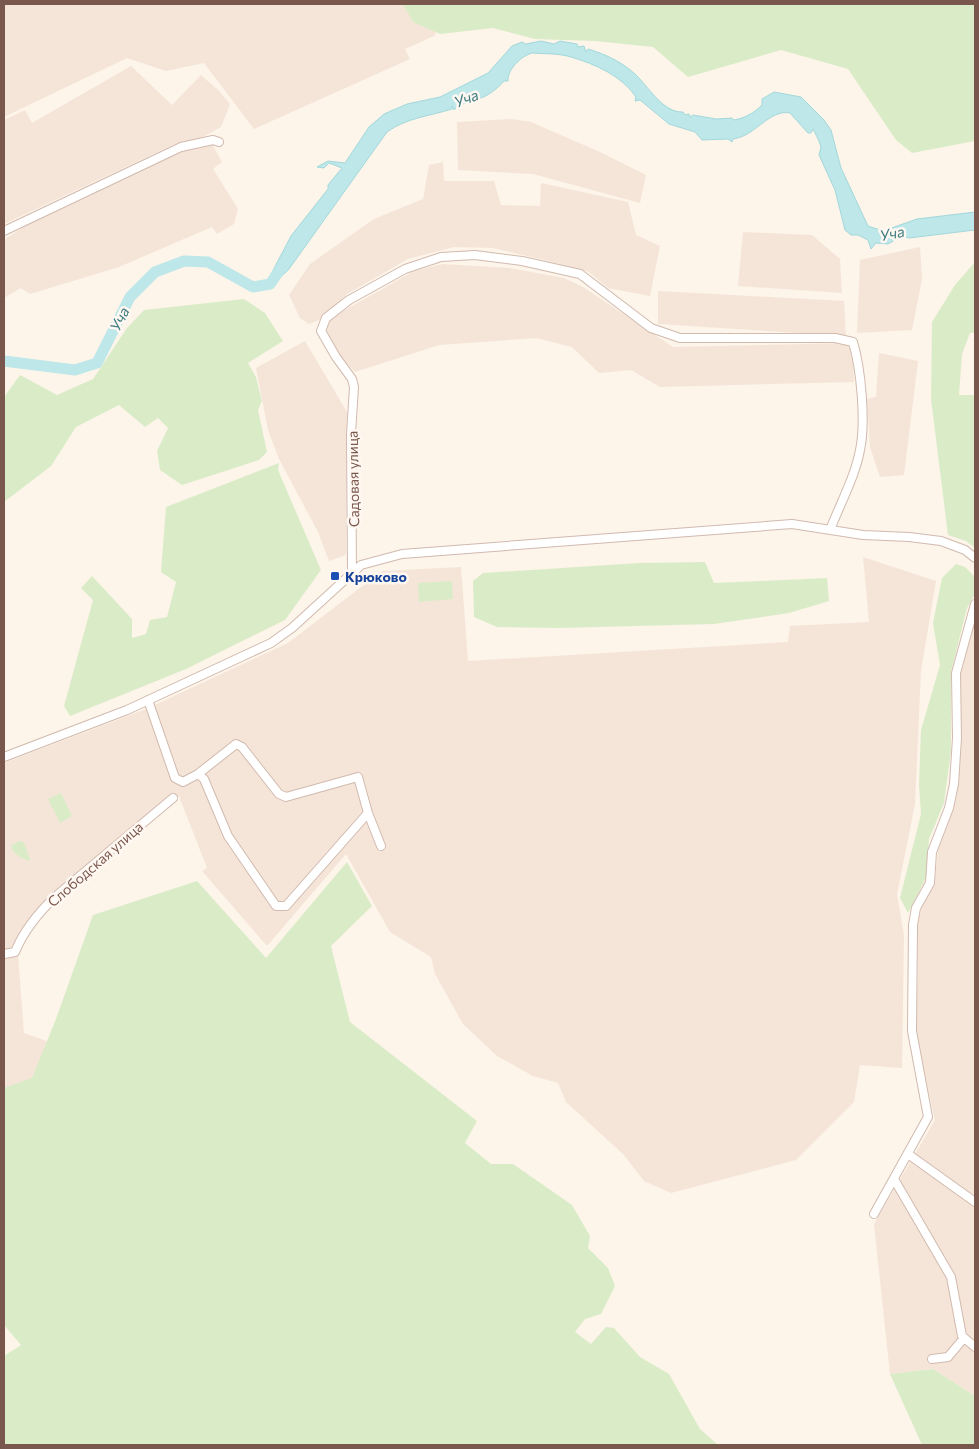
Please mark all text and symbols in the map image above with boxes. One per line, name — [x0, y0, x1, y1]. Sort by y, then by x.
water label: Уча — [451, 85, 481, 111]
water label: Уча — [878, 222, 906, 244]
water label: Уча — [105, 304, 133, 334]
street label: Садовая улица — [344, 431, 362, 527]
place label: Крюково — [345, 568, 407, 585]
marker: Крюково — [329, 570, 341, 582]
street label: Слободская улица — [44, 818, 146, 910]

